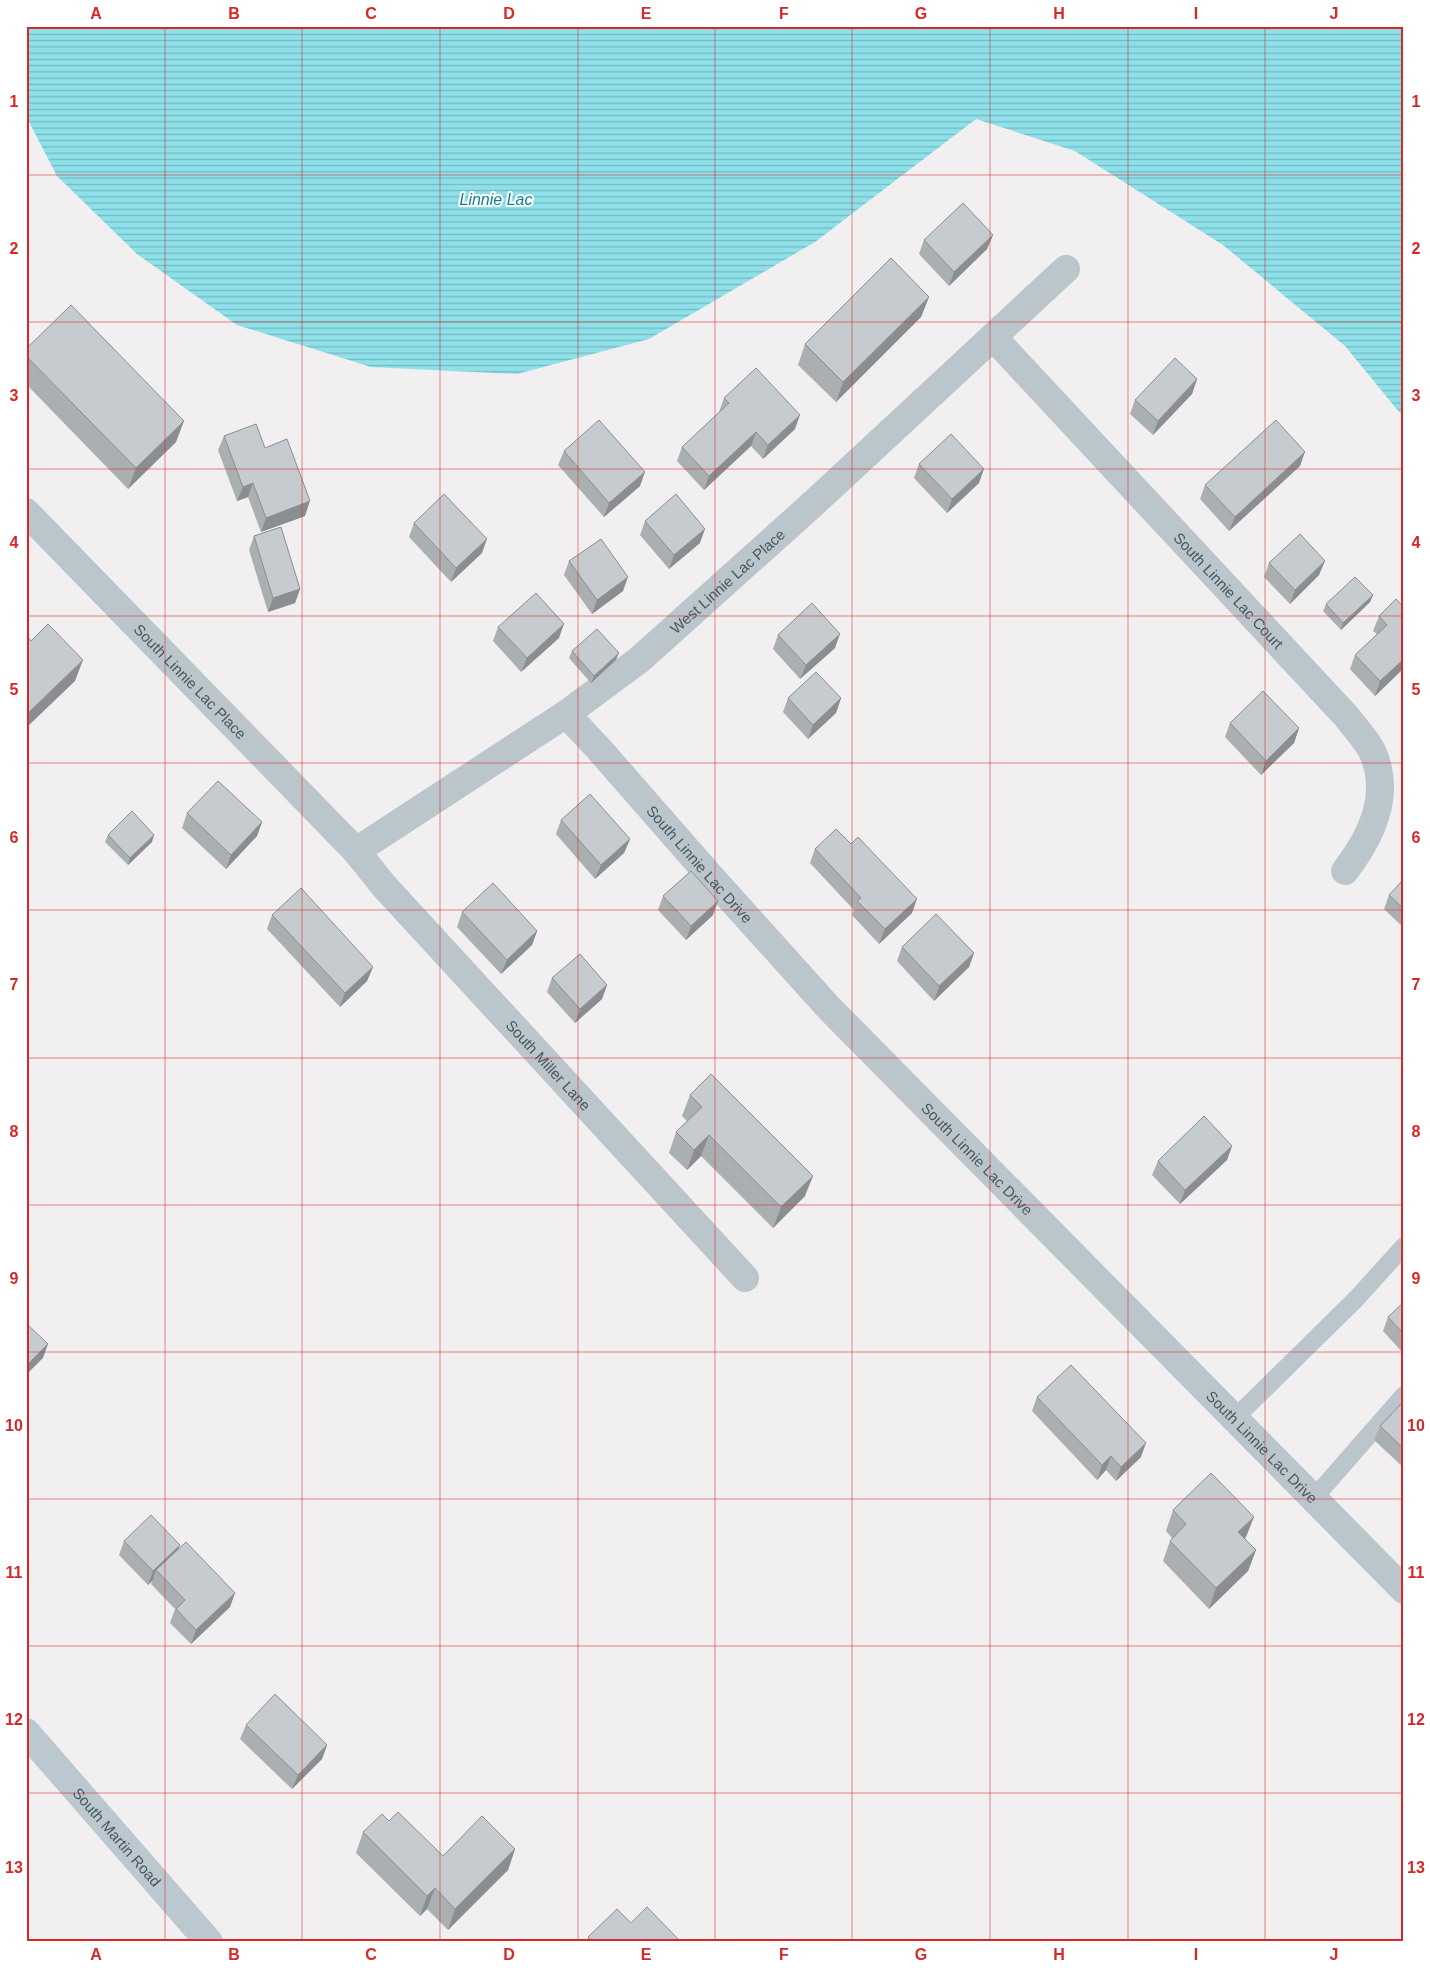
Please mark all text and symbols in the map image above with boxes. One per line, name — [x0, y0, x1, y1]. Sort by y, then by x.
text: A — [90, 5, 102, 22]
text: B — [228, 5, 240, 22]
text: C — [365, 5, 377, 22]
text: D — [503, 5, 515, 22]
text: E — [641, 5, 652, 22]
text: F — [779, 5, 789, 22]
text: G — [915, 5, 927, 22]
text: H — [1053, 5, 1065, 22]
text: I — [1194, 5, 1198, 22]
text: J — [1330, 5, 1338, 22]
text: 1 — [10, 93, 19, 110]
text: 1 — [1412, 93, 1421, 110]
water label: Linnie Lac — [460, 191, 532, 208]
text: 2 — [10, 240, 19, 257]
text: 2 — [1412, 240, 1421, 257]
text: 3 — [10, 387, 19, 404]
text: 3 — [1412, 387, 1421, 404]
street label: West Linnie Lac Place — [666, 525, 788, 637]
street label: South Linnie Lac Court — [1171, 529, 1288, 652]
text: 4 — [10, 534, 19, 551]
text: 4 — [1412, 534, 1421, 551]
street label: South Linnie Lac Place — [131, 620, 250, 742]
text: 5 — [10, 681, 19, 698]
text: 5 — [1412, 681, 1421, 698]
street label: South Linnie Lac Drive — [643, 802, 756, 926]
text: 6 — [10, 829, 19, 846]
text: 6 — [1412, 829, 1421, 846]
text: 7 — [10, 976, 19, 993]
text: 7 — [1412, 976, 1421, 993]
street label: South Miller Lane — [503, 1016, 594, 1114]
street label: South Linnie Lac Drive — [919, 1099, 1037, 1218]
text: 8 — [10, 1123, 19, 1140]
text: 8 — [1412, 1123, 1421, 1140]
text: 9 — [10, 1270, 19, 1287]
text: 9 — [1412, 1270, 1421, 1287]
street label: South Linnie Lac Drive — [1203, 1387, 1321, 1506]
text: 10 — [5, 1417, 23, 1434]
text: 10 — [1407, 1417, 1425, 1434]
text: 11 — [6, 1564, 23, 1581]
text: 11 — [1408, 1564, 1425, 1581]
text: 12 — [5, 1711, 23, 1728]
text: 12 — [1407, 1711, 1425, 1728]
street label: South Martin Road — [70, 1784, 165, 1890]
text: 13 — [5, 1859, 23, 1876]
text: 13 — [1407, 1859, 1425, 1876]
text: A — [90, 1946, 102, 1963]
text: B — [228, 1946, 240, 1963]
text: C — [365, 1946, 377, 1963]
text: D — [503, 1946, 515, 1963]
text: E — [641, 1946, 652, 1963]
text: F — [779, 1946, 789, 1963]
text: G — [915, 1946, 927, 1963]
text: H — [1053, 1946, 1065, 1963]
text: I — [1194, 1946, 1198, 1963]
text: J — [1330, 1946, 1338, 1963]

